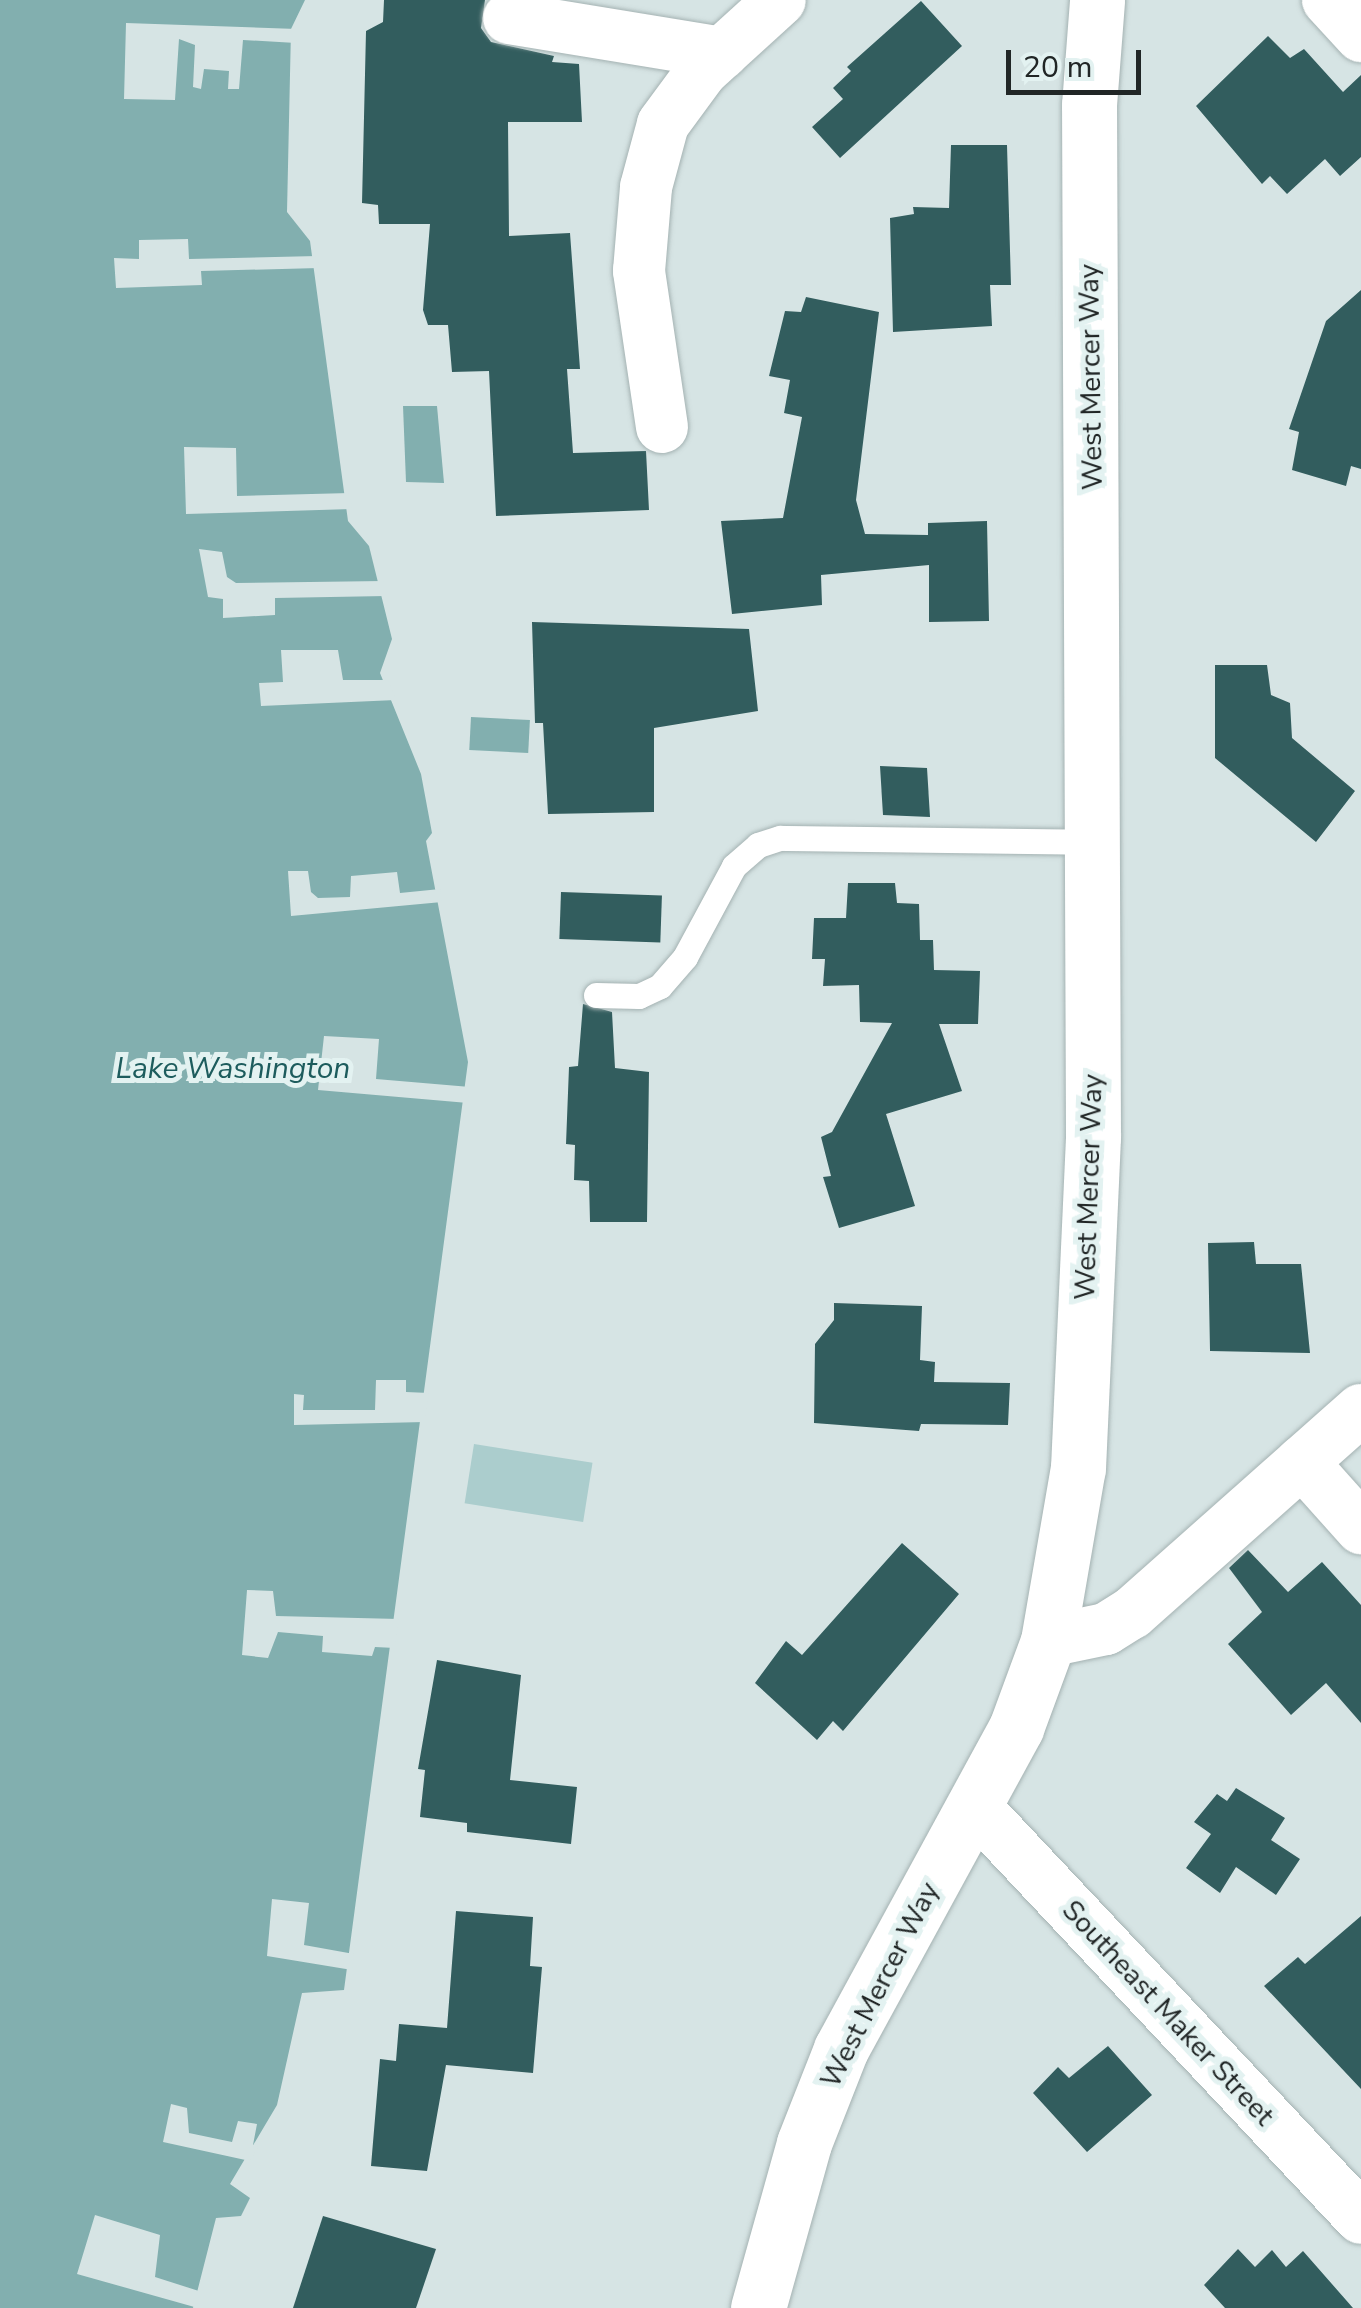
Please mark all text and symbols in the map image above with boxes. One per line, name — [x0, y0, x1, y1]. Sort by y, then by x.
scale bar — [1011, 30, 1146, 92]
text: 20 m — [1023, 47, 1092, 88]
street label: West Mercer Way — [1072, 264, 1110, 490]
water label: Lake Washington — [116, 1051, 350, 1087]
street label: West Mercer Way — [1068, 1073, 1110, 1301]
street label: West Mercer Way — [814, 1877, 946, 2093]
street label: Southeast Maker Street — [1055, 1894, 1281, 2132]

